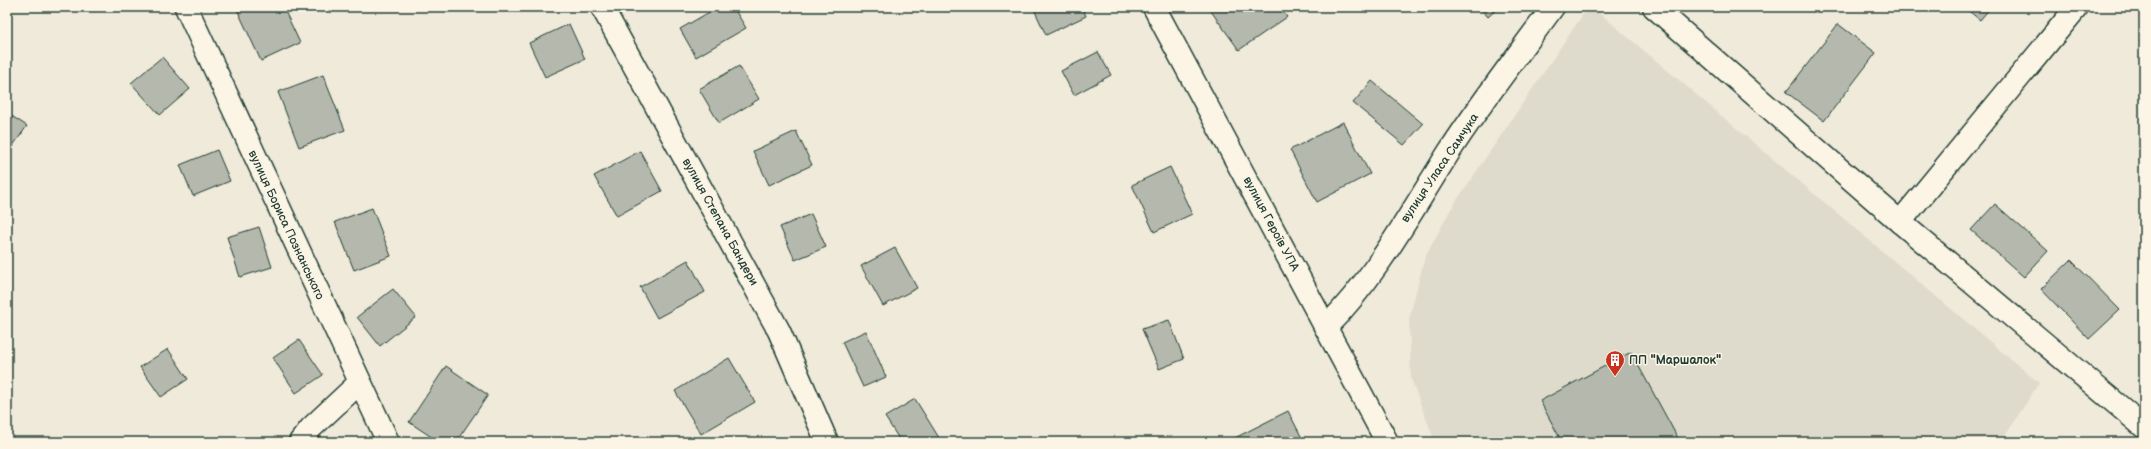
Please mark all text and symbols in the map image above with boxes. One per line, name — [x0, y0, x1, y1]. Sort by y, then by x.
street label: вулиця Уласа Самчука — [1398, 111, 1482, 225]
street label: вулиця Бориса Познанського — [245, 148, 327, 302]
street label: вулиця Степана Бандери — [679, 156, 761, 288]
street label: вулиця Героїв УПА — [1240, 174, 1303, 275]
building icon: ПП "Маршалок" — [1604, 349, 1626, 377]
place label: ПП "Маршалок" — [1629, 353, 1721, 368]

